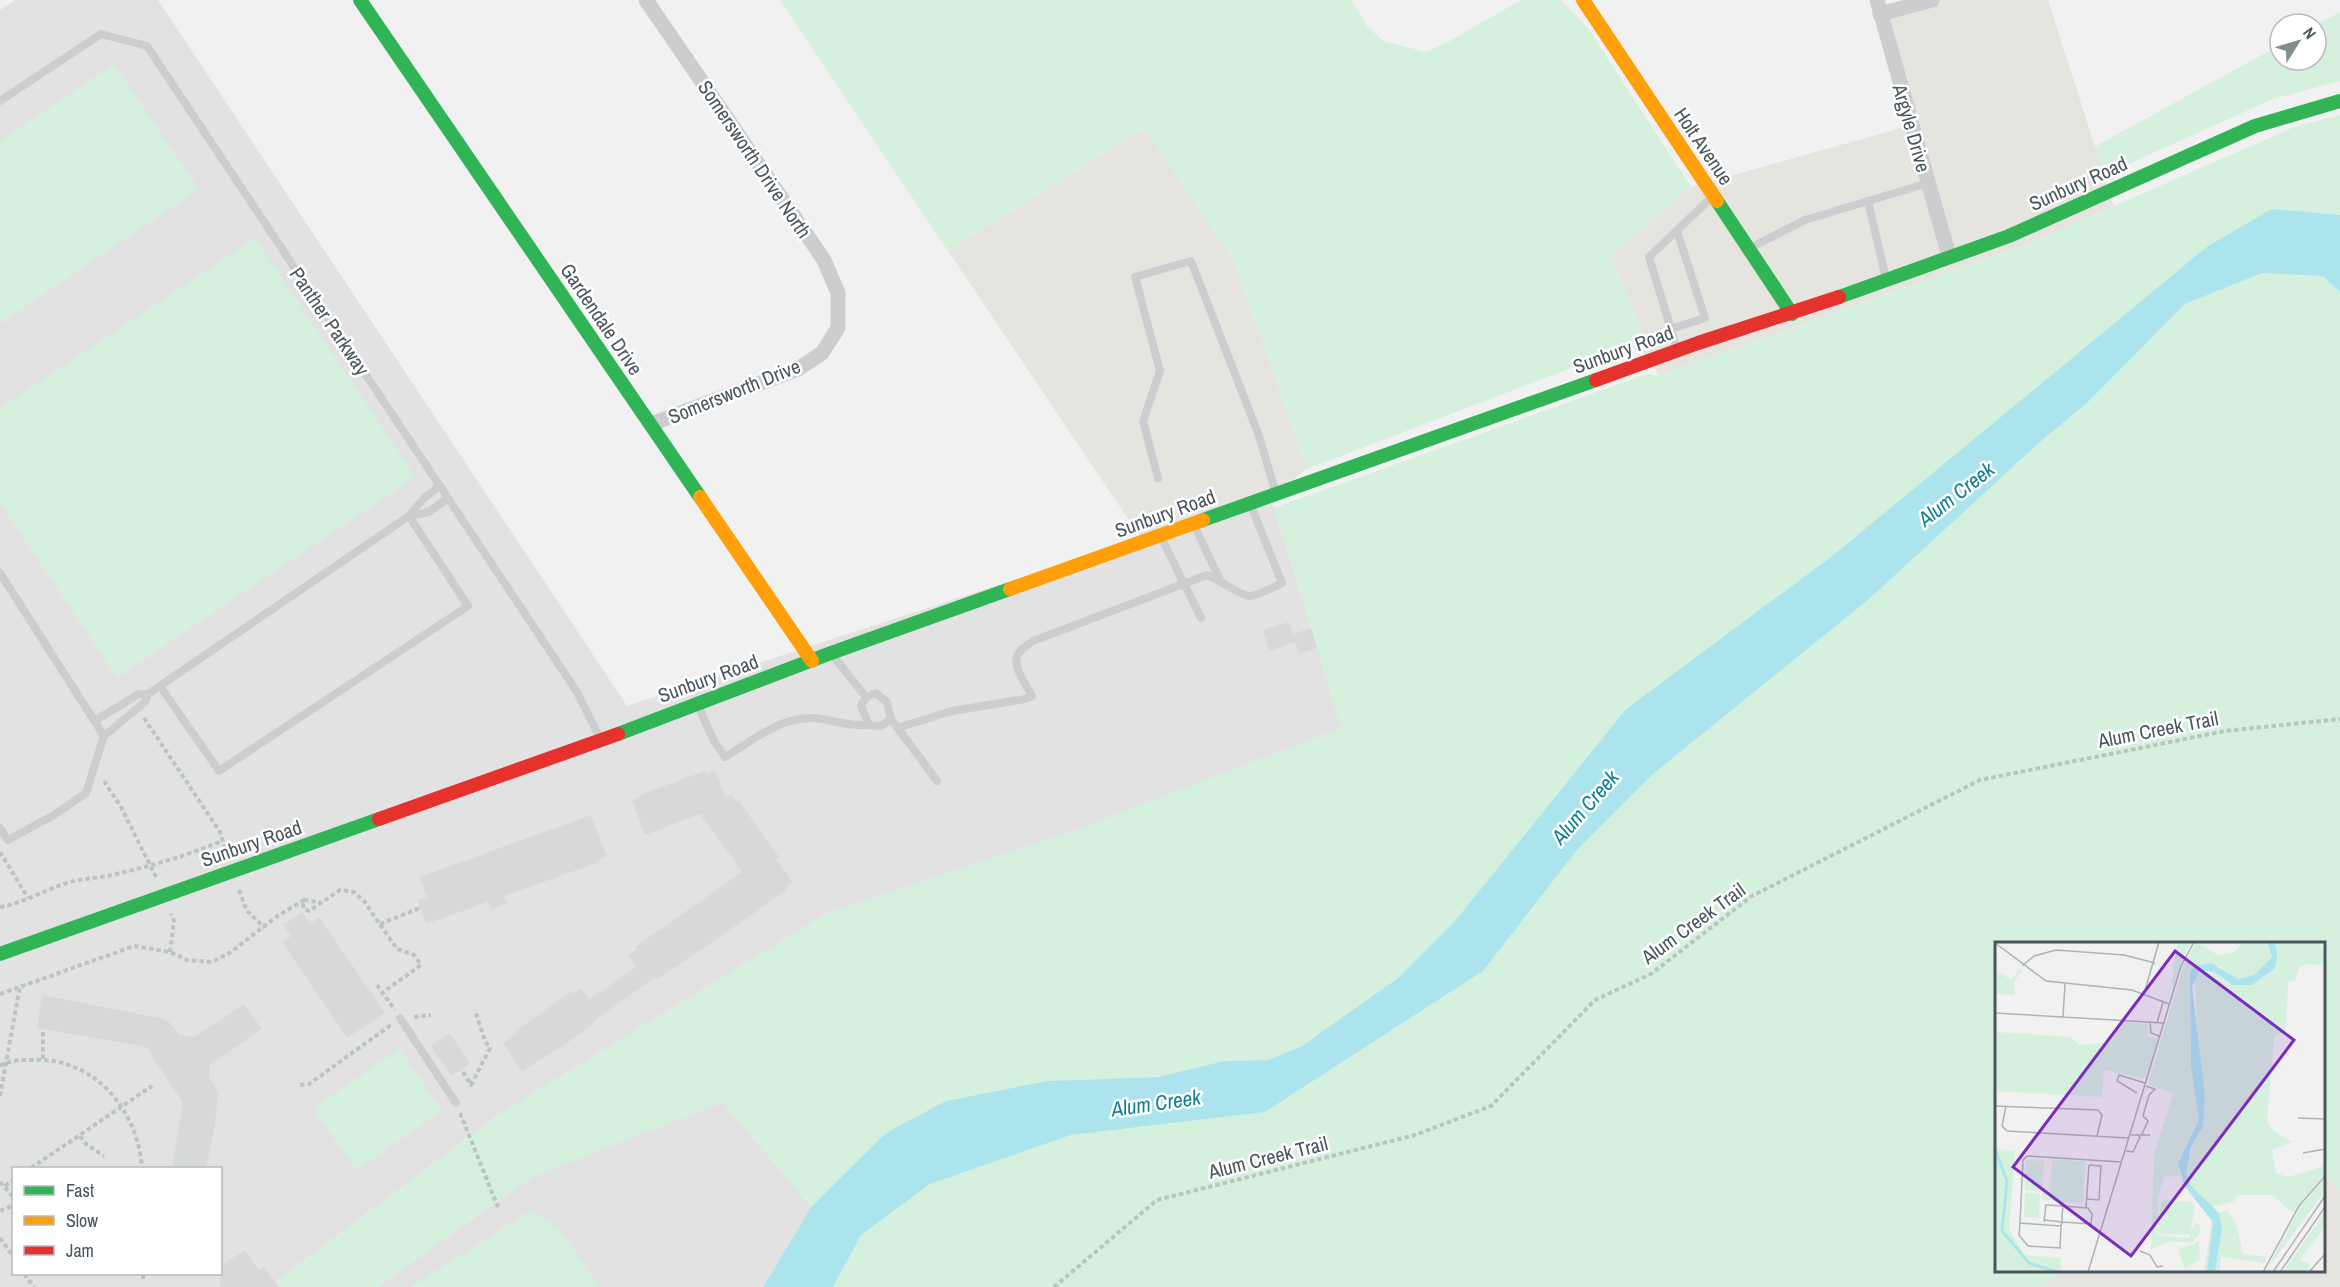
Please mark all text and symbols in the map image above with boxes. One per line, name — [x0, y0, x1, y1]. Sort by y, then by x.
north arrow — [2268, 12, 2328, 72]
text: N — [2298, 23, 2322, 43]
street label: Somersworth Drive North — [692, 75, 818, 243]
street label: Argyle Drive — [1886, 80, 1937, 175]
street label: Holt Avenue — [1668, 102, 1740, 190]
street label: Sunbury Road — [2025, 149, 2131, 217]
street label: Gardendale Drive — [555, 258, 649, 380]
street label: Panther Parkway — [284, 262, 377, 381]
street label: Sunbury Road — [1569, 318, 1677, 380]
street label: Somersworth Drive — [664, 352, 804, 430]
water label: Alum Creek — [1911, 454, 2001, 534]
street label: Sunbury Road — [1111, 482, 1219, 544]
street label: Sunbury Road — [654, 647, 762, 709]
street label: Alum Creek Trail — [2094, 704, 2221, 754]
water label: Alum Creek — [1544, 763, 1626, 851]
street label: Sunbury Road — [197, 813, 305, 873]
street label: Alum Creek Trail — [1635, 876, 1750, 970]
inset map — [1995, 942, 2325, 1272]
water label: Alum Creek — [1108, 1082, 1204, 1124]
street label: Alum Creek Trail — [1205, 1129, 1331, 1185]
legend — [12, 1167, 222, 1275]
text: Fast — [66, 1178, 94, 1203]
text: Slow — [66, 1208, 98, 1233]
text: Jam — [66, 1238, 94, 1263]

